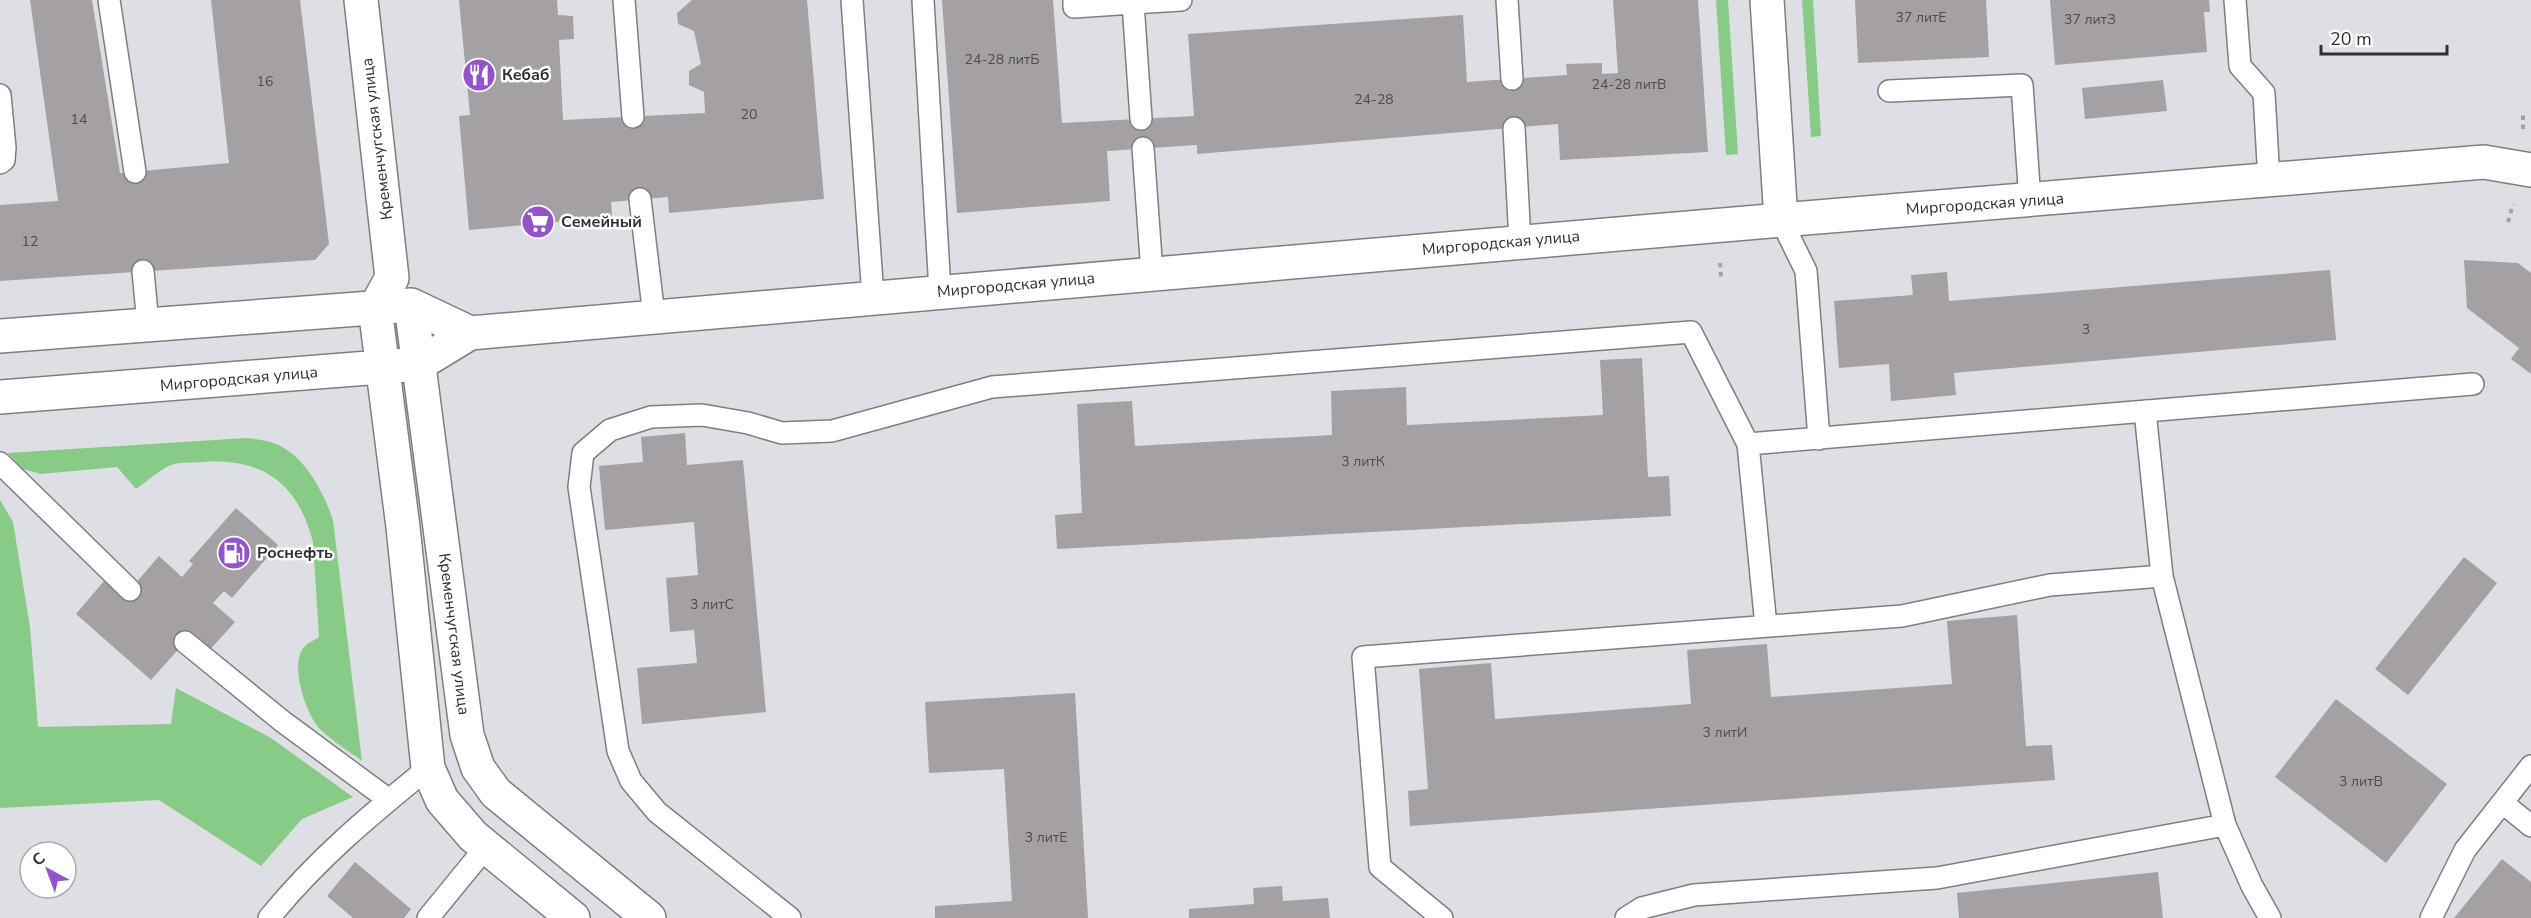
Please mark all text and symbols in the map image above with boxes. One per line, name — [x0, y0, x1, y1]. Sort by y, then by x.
house number: 37 литЕ — [1896, 8, 1947, 27]
house number: 37 литЗ — [2064, 10, 2116, 29]
scale bar — [2321, 18, 2447, 56]
text: 20 m — [2330, 27, 2372, 51]
house number: 24-28 литБ — [965, 50, 1039, 69]
street label: Кременчугская улица — [356, 57, 398, 221]
restaurant icon: Кебаб — [461, 57, 497, 93]
place label: Кебаб — [502, 64, 549, 86]
house number: 16 — [257, 72, 273, 91]
house number: 24-28 литВ — [1591, 75, 1667, 94]
house number: 24-28 — [1354, 90, 1394, 109]
house number: 20 — [741, 105, 757, 124]
house number: 14 — [71, 110, 87, 129]
street label: Миргородская улица — [1905, 187, 2065, 221]
supermarket icon: Семейный — [520, 204, 556, 240]
place label: Семейный — [561, 211, 642, 233]
street label: Миргородская улица — [1421, 225, 1581, 261]
house number: 12 — [22, 232, 38, 251]
street label: Миргородская улица — [936, 267, 1096, 303]
house number: 3 — [2082, 320, 2090, 339]
street label: Миргородская улица — [159, 361, 319, 397]
house number: 3 литК — [1341, 452, 1385, 471]
fuel station icon: Роснефть — [216, 535, 252, 571]
place label: Роснефть — [257, 542, 333, 564]
street label: Кременчугская улица — [433, 552, 475, 716]
house number: 3 литС — [690, 595, 734, 614]
house number: 3 литИ — [1703, 723, 1747, 742]
house number: 3 литВ — [2339, 772, 2383, 791]
house number: 3 литЕ — [1025, 828, 1067, 847]
north arrow — [18, 840, 78, 900]
text: С — [27, 847, 50, 871]

